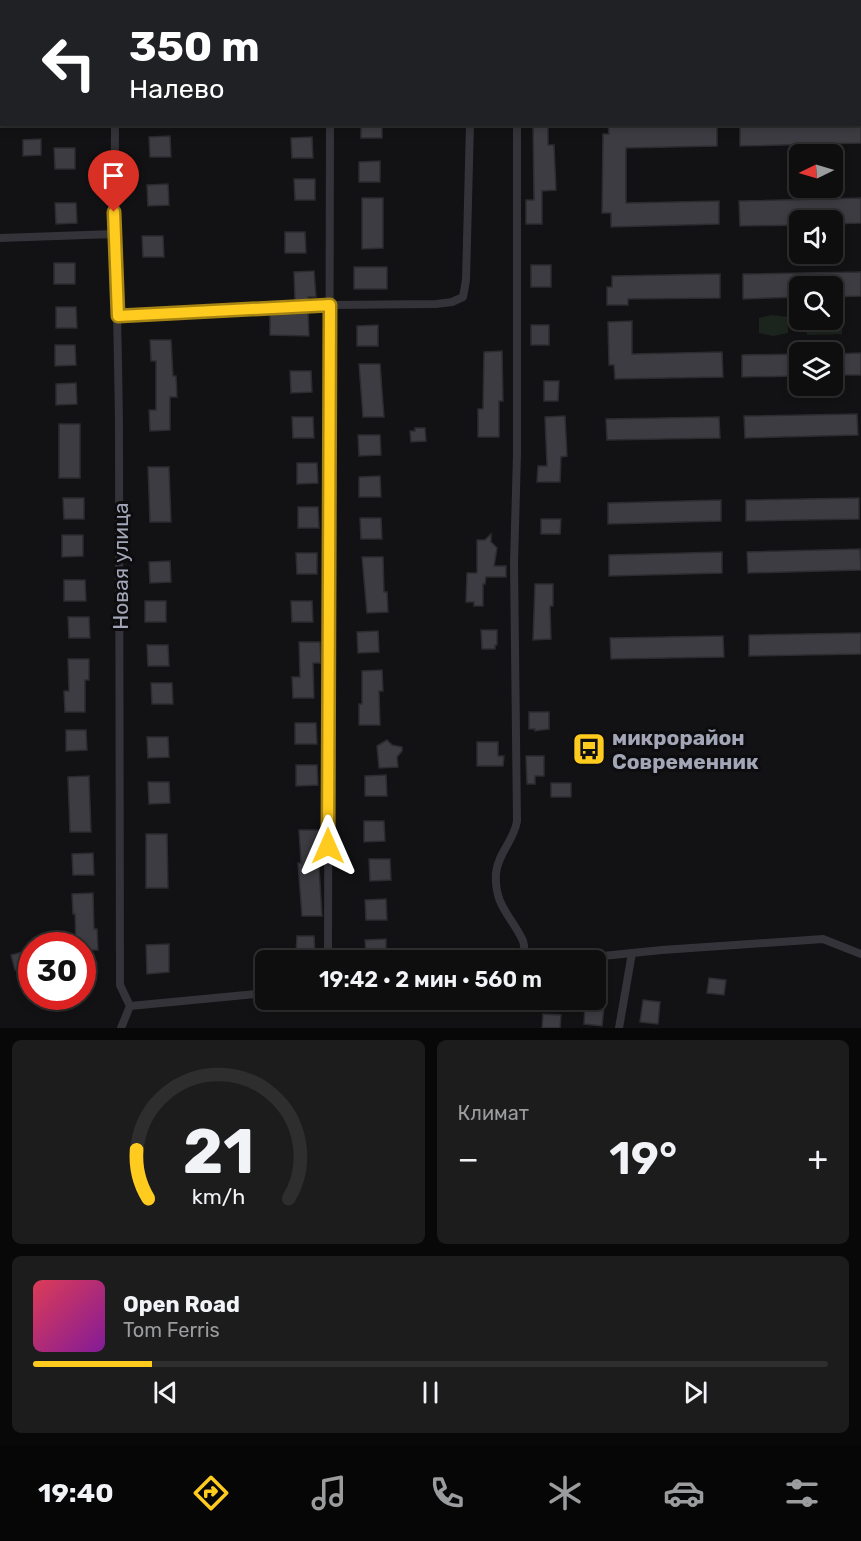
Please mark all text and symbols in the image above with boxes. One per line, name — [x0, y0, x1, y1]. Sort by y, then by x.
text: 350 m — [129, 22, 260, 72]
icon: left — [30, 24, 108, 102]
text: Налево — [129, 73, 225, 105]
north arrow — [789, 144, 843, 198]
map controls — [789, 144, 843, 396]
pin — [88, 150, 139, 212]
icon: arrive — [97, 159, 130, 192]
button: sound — [789, 210, 843, 264]
button: search — [789, 276, 843, 330]
button: layers — [789, 342, 843, 396]
street label: Новая улица — [108, 502, 133, 630]
place label: микрорайон Современник — [612, 725, 759, 774]
bus stop icon: микрорайон Современник — [571, 731, 607, 767]
position arrow — [296, 814, 360, 878]
speed limit sign: 30 — [18, 932, 96, 1010]
text: 19:42 · 2 мин · 560 m — [319, 966, 542, 993]
text: Климат — [458, 1101, 529, 1125]
text: 21 — [182, 1115, 254, 1189]
text: 19° — [609, 1132, 677, 1185]
text: − — [458, 1139, 479, 1178]
text: + — [807, 1139, 828, 1178]
text: km/h — [191, 1184, 245, 1209]
text: Open Road — [123, 1291, 240, 1318]
text: Tom Ferris — [123, 1318, 220, 1342]
icon: previous — [149, 1376, 182, 1409]
icon: pause — [414, 1376, 447, 1409]
icon: next — [679, 1376, 712, 1409]
icon: directions — [190, 1472, 232, 1514]
icon: music — [308, 1472, 350, 1514]
icon: phone — [426, 1472, 468, 1514]
icon: climate — [544, 1472, 586, 1514]
icon: car — [663, 1472, 705, 1514]
icon: filters — [781, 1472, 823, 1514]
text: 19:40 — [38, 1477, 114, 1509]

